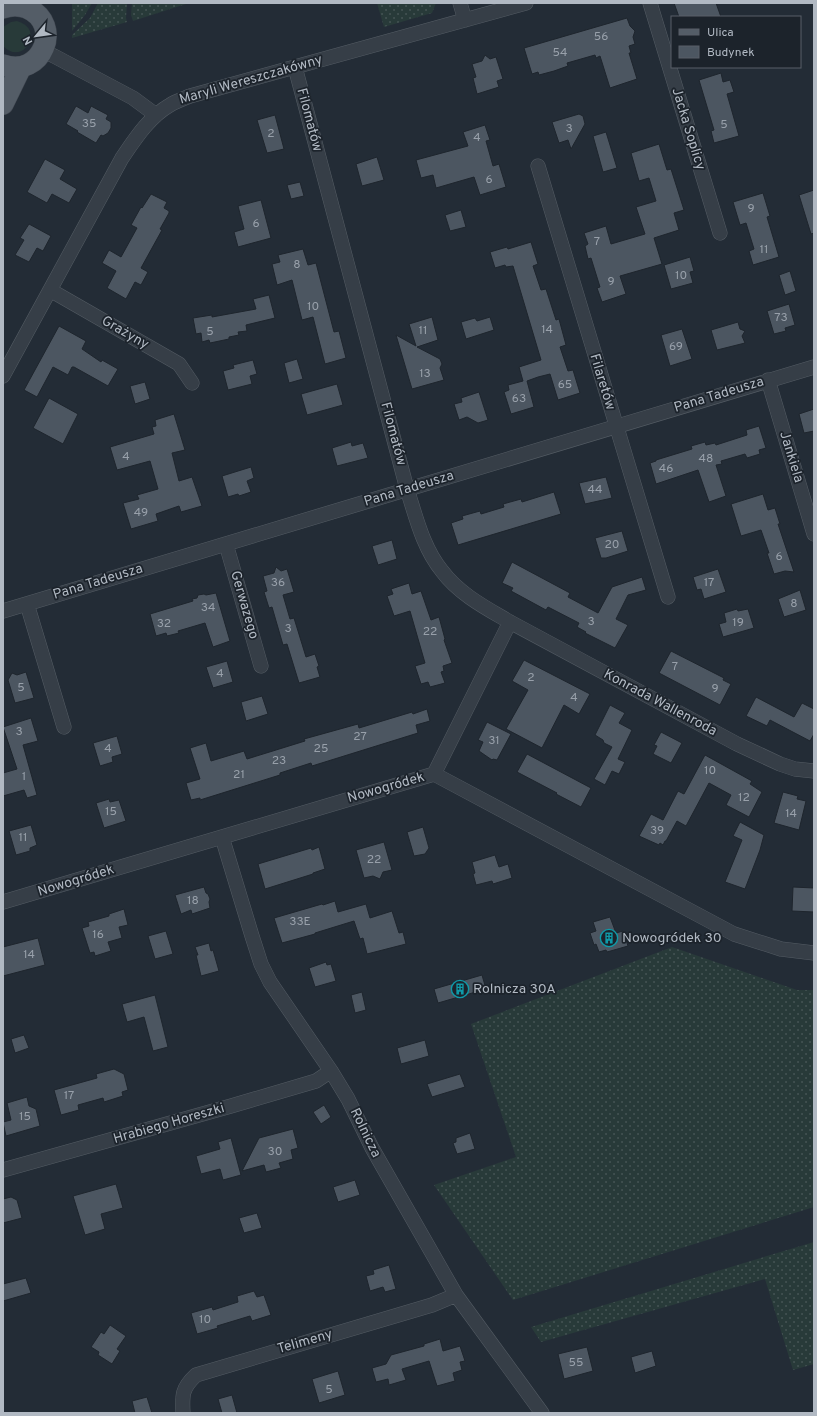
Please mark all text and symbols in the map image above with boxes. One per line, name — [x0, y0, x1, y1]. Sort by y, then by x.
north arrow — [16, 16, 56, 56]
legend — [671, 16, 801, 68]
text: Ulica — [707, 25, 734, 41]
house number: 56 — [594, 29, 608, 45]
text: N — [20, 34, 36, 47]
house number: 54 — [552, 45, 568, 61]
text: Budynek — [707, 45, 755, 61]
street label: Maryli Wereszczakówny — [178, 51, 324, 109]
street label: Filomatów — [292, 86, 326, 154]
street label: Jacka Soplicy — [667, 86, 709, 172]
house number: 35 — [82, 116, 96, 132]
house number: 5 — [720, 117, 728, 133]
house number: 3 — [565, 121, 573, 137]
house number: 2 — [267, 126, 275, 142]
house number: 4 — [473, 130, 481, 146]
house number: 6 — [485, 172, 493, 188]
house number: 9 — [747, 201, 755, 217]
house number: 6 — [252, 216, 260, 232]
house number: 7 — [594, 234, 600, 250]
house number: 11 — [760, 242, 768, 258]
house number: 8 — [293, 257, 301, 273]
house number: 10 — [675, 268, 687, 284]
house number: 9 — [607, 274, 615, 290]
house number: 10 — [307, 299, 319, 315]
house number: 73 — [774, 310, 788, 326]
street label: Grażyny — [98, 313, 152, 353]
house number: 14 — [541, 322, 553, 338]
house number: 11 — [419, 323, 427, 339]
house number: 5 — [206, 324, 214, 340]
house number: 69 — [669, 339, 683, 355]
street label: Filaretów — [585, 352, 619, 412]
house number: 13 — [419, 366, 431, 382]
street label: Pana Tadeusza — [672, 373, 766, 417]
house number: 65 — [558, 377, 572, 393]
house number: 63 — [512, 391, 526, 407]
street label: Filomatów — [376, 400, 410, 468]
street label: Jankiela — [775, 429, 807, 485]
house number: 4 — [122, 449, 130, 465]
house number: 48 — [699, 451, 713, 467]
house number: 46 — [659, 461, 673, 477]
street label: Pana Tadeusza — [362, 467, 456, 511]
house number: 44 — [588, 482, 602, 498]
house number: 49 — [134, 505, 148, 521]
house number: 20 — [604, 537, 620, 553]
house number: 6 — [775, 549, 783, 565]
street label: Pana Tadeusza — [51, 560, 145, 604]
street label: Gerwazego — [226, 569, 262, 641]
house number: 36 — [271, 575, 285, 591]
house number: 17 — [704, 575, 714, 591]
house number: 8 — [790, 596, 798, 612]
house number: 34 — [201, 600, 215, 616]
house number: 3 — [587, 614, 595, 630]
house number: 19 — [732, 615, 744, 631]
house number: 32 — [157, 616, 171, 632]
house number: 3 — [284, 621, 292, 637]
house number: 22 — [423, 624, 437, 640]
house number: 7 — [672, 659, 678, 675]
house number: 4 — [216, 666, 224, 682]
street label: Konrada Wallenroda — [600, 666, 720, 740]
house number: 2 — [527, 670, 535, 686]
house number: 5 — [17, 680, 25, 696]
house number: 9 — [711, 681, 719, 697]
house number: 4 — [570, 690, 578, 706]
house number: 3 — [15, 724, 23, 740]
house number: 27 — [353, 729, 367, 745]
house number: 31 — [488, 733, 500, 749]
house number: 4 — [104, 741, 112, 757]
house number: 25 — [314, 741, 328, 757]
house number: 23 — [272, 753, 286, 769]
house number: 10 — [704, 763, 716, 779]
house number: 21 — [233, 767, 245, 783]
house number: 1 — [22, 769, 26, 785]
street label: Nowogródek — [346, 769, 426, 807]
house number: 12 — [738, 790, 750, 806]
house number: 15 — [105, 804, 117, 820]
house number: 14 — [785, 806, 797, 822]
house number: 39 — [650, 823, 664, 839]
house number: 11 — [19, 830, 27, 846]
house number: 22 — [367, 852, 381, 868]
street label: Nowogródek — [36, 861, 116, 901]
house number: 18 — [187, 893, 199, 909]
house number: 33E — [289, 914, 311, 930]
house number: 16 — [92, 927, 104, 943]
building icon: Nowogródek 30 — [599, 928, 619, 948]
place label: Nowogródek 30 — [622, 930, 722, 947]
house number: 14 — [23, 947, 35, 963]
building icon: Rolnicza 30A — [450, 979, 470, 999]
place label: Rolnicza 30A — [473, 981, 556, 998]
house number: 17 — [64, 1088, 74, 1104]
street label: Hrabiego Horeszki — [111, 1100, 227, 1148]
street label: Rolnicza — [346, 1105, 384, 1161]
house number: 15 — [19, 1109, 31, 1125]
house number: 30 — [268, 1144, 282, 1160]
house number: 10 — [199, 1312, 211, 1328]
street label: Telimeny — [275, 1326, 335, 1358]
house number: 55 — [569, 1355, 583, 1371]
house number: 5 — [325, 1382, 333, 1398]

